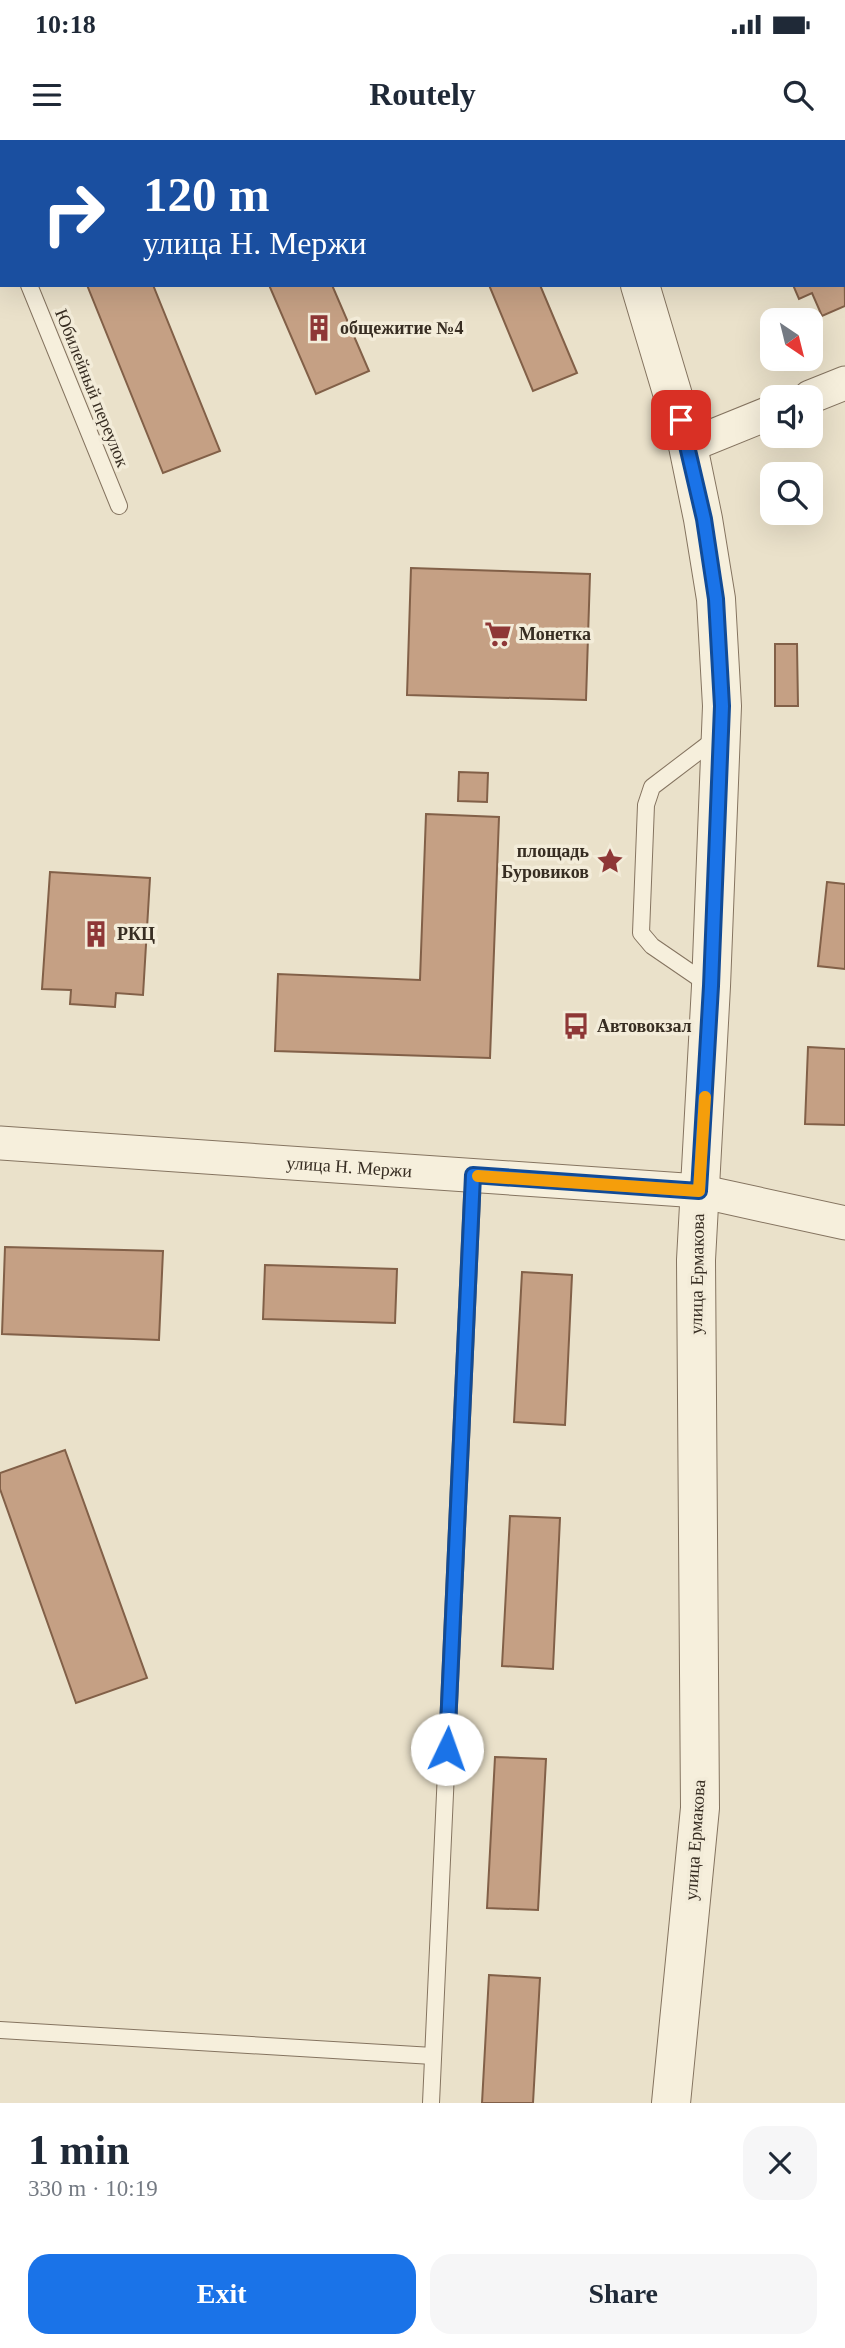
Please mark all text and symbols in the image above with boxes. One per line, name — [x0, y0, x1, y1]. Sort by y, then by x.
text: 10:18 — [35, 10, 96, 39]
icon: menu — [28, 76, 66, 114]
text: Routely — [369, 76, 476, 112]
icon: search — [779, 76, 817, 114]
text: 120 m — [143, 167, 270, 222]
icon: right — [28, 168, 119, 259]
text: улица Н. Мержи — [143, 225, 367, 261]
street label: Юбилейный переулок — [51, 306, 133, 470]
north arrow — [760, 308, 822, 371]
map controls — [760, 308, 823, 525]
building icon: общежитие №4 — [304, 313, 334, 343]
place label: общежитие №4 — [340, 318, 463, 338]
button: sound — [760, 385, 823, 448]
pin — [651, 390, 711, 450]
icon: arrive — [662, 401, 700, 439]
button: search — [760, 462, 823, 525]
supermarket icon: Монетка — [483, 619, 513, 649]
place label: Монетка — [519, 624, 591, 644]
place label: площадь Буровиков — [501, 841, 589, 882]
place icon: площадь Буровиков — [595, 846, 625, 876]
building icon: РКЦ — [81, 919, 111, 949]
place label: РКЦ — [117, 924, 155, 944]
bus stop icon: Автовокзал — [561, 1011, 591, 1041]
place label: Автовокзал — [597, 1016, 692, 1036]
street label: улица Н. Мержи — [286, 1153, 413, 1181]
street label: улица Ермакова — [686, 1213, 708, 1335]
position arrow — [410, 1712, 484, 1786]
street label: улица Ермакова — [681, 1779, 709, 1901]
button: close — [743, 2126, 817, 2200]
text: 1 min — [28, 2127, 130, 2173]
text: 330 m · 10:19 — [28, 2176, 158, 2201]
button: Exit — [28, 2254, 416, 2334]
button: Share — [430, 2254, 817, 2334]

